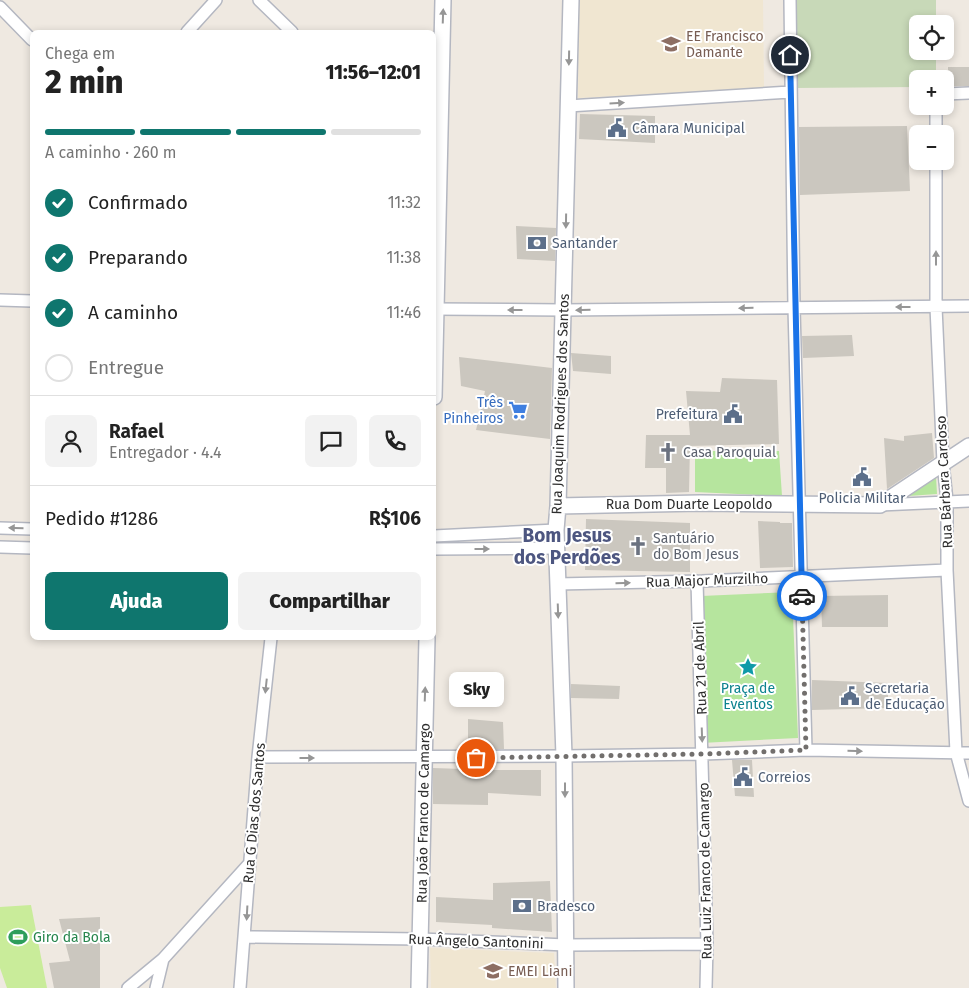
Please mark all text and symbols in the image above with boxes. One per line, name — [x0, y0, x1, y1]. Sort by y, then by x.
one-way arrow — [439, 8, 447, 24]
map controls — [909, 15, 954, 170]
button: locate — [909, 15, 954, 60]
place label: EE Francisco Damante — [686, 28, 764, 61]
school or university icon: EE Francisco Damante — [660, 33, 682, 55]
pin — [769, 34, 811, 76]
icon: home — [776, 41, 804, 69]
text: Chega em — [45, 44, 115, 63]
one-way arrow — [565, 51, 573, 67]
text: 11:56–12:01 — [325, 61, 421, 84]
text: 2 min — [45, 63, 123, 101]
button: + — [909, 70, 954, 115]
one-way arrow — [609, 99, 625, 107]
public building icon: Câmara Municipal — [606, 117, 628, 139]
place label: Câmara Municipal — [632, 120, 745, 137]
button: − — [909, 125, 954, 170]
text: A caminho · 260 m — [45, 143, 177, 162]
icon: check — [45, 189, 73, 217]
text: Confirmado — [88, 191, 188, 214]
text: 11:32 — [388, 193, 421, 212]
one-way arrow — [561, 213, 569, 229]
bank icon: Santander — [526, 232, 548, 254]
place label: Santander — [552, 235, 618, 252]
icon: check — [45, 244, 73, 272]
text: Preparando — [88, 246, 188, 269]
text: 11:38 — [387, 248, 421, 267]
one-way arrow — [932, 250, 940, 266]
street label: Rua Joaquim Rodrigues dos Santos — [548, 293, 573, 515]
icon: check — [45, 299, 73, 327]
text: A caminho — [88, 301, 178, 324]
text: 11:46 — [387, 303, 421, 322]
one-way arrow — [895, 303, 911, 311]
one-way arrow — [737, 304, 753, 312]
one-way arrow — [506, 306, 522, 314]
one-way arrow — [575, 306, 591, 314]
text: Entregue — [88, 356, 164, 379]
place label: Três Pinheiros — [443, 394, 503, 427]
supermarket icon: Três Pinheiros — [507, 399, 529, 421]
public building icon: Prefeitura — [722, 403, 744, 425]
place label: Prefeitura — [656, 406, 718, 423]
button: person — [45, 415, 97, 467]
button: chat — [305, 415, 357, 467]
button: phone — [369, 415, 421, 467]
street label: Rua Bárbara Cardoso — [933, 415, 956, 549]
text: Rafael — [109, 420, 164, 443]
church icon: Casa Paroquial — [657, 441, 679, 463]
text: Entregador · 4.4 — [109, 443, 221, 462]
place label: Casa Paroquial — [683, 444, 776, 461]
public building icon: Policia Militar — [851, 466, 873, 488]
place label: Policia Militar — [819, 490, 906, 507]
street label: Rua Dom Duarte Leopoldo — [606, 496, 772, 513]
text: Pedido #1286 — [45, 507, 158, 530]
text: R$106 — [369, 507, 421, 530]
one-way arrow — [8, 524, 24, 532]
district label: Bom Jesus dos Perdões — [514, 524, 620, 569]
place label: Santuário do Bom Jesus — [653, 530, 739, 563]
church icon: Santuário do Bom Jesus — [627, 535, 649, 557]
one-way arrow — [475, 544, 491, 552]
street label: Rua Major Murzilho — [646, 570, 768, 591]
courier — [777, 571, 827, 621]
button: Ajuda — [45, 572, 228, 630]
button: Compartilhar — [238, 572, 421, 630]
one-way arrow — [616, 578, 632, 586]
icon: car — [788, 582, 816, 610]
one-way arrow — [555, 603, 563, 619]
street label: Rua 21 de Abril — [690, 621, 711, 715]
place icon: Praça de Eventos — [737, 656, 759, 678]
callout: Sky — [448, 673, 504, 708]
one-way arrow — [262, 678, 270, 694]
text: Sky — [463, 680, 490, 699]
place label: Praça de Eventos — [721, 680, 775, 713]
place label: Secretaria de Educação — [865, 680, 945, 713]
public building icon: Secretaria de Educação — [839, 685, 861, 707]
one-way arrow — [421, 686, 429, 702]
street label: Rua João Franco de Camargo — [413, 723, 434, 903]
one-way arrow — [698, 727, 706, 743]
pin — [455, 737, 497, 779]
street label: Rua G Dias dos Santos — [240, 742, 269, 884]
icon: bag — [462, 744, 490, 772]
one-way arrow — [847, 747, 863, 755]
one-way arrow — [299, 754, 315, 762]
public building icon: Correios — [732, 766, 754, 788]
place label: Correios — [758, 769, 811, 786]
street label: Rua Luiz Franco de Camargo — [695, 782, 716, 960]
one-way arrow — [561, 783, 569, 799]
bank icon: Bradesco — [511, 895, 533, 917]
place label: Bradesco — [537, 898, 595, 915]
one-way arrow — [242, 905, 250, 921]
sports icon: Giro da Bola — [7, 926, 29, 948]
place label: Giro da Bola — [33, 929, 111, 946]
street label: Rua Ângelo Santonini — [408, 930, 544, 952]
school or university icon: EMEI Liani — [482, 960, 504, 982]
place label: EMEI Liani — [508, 963, 572, 980]

